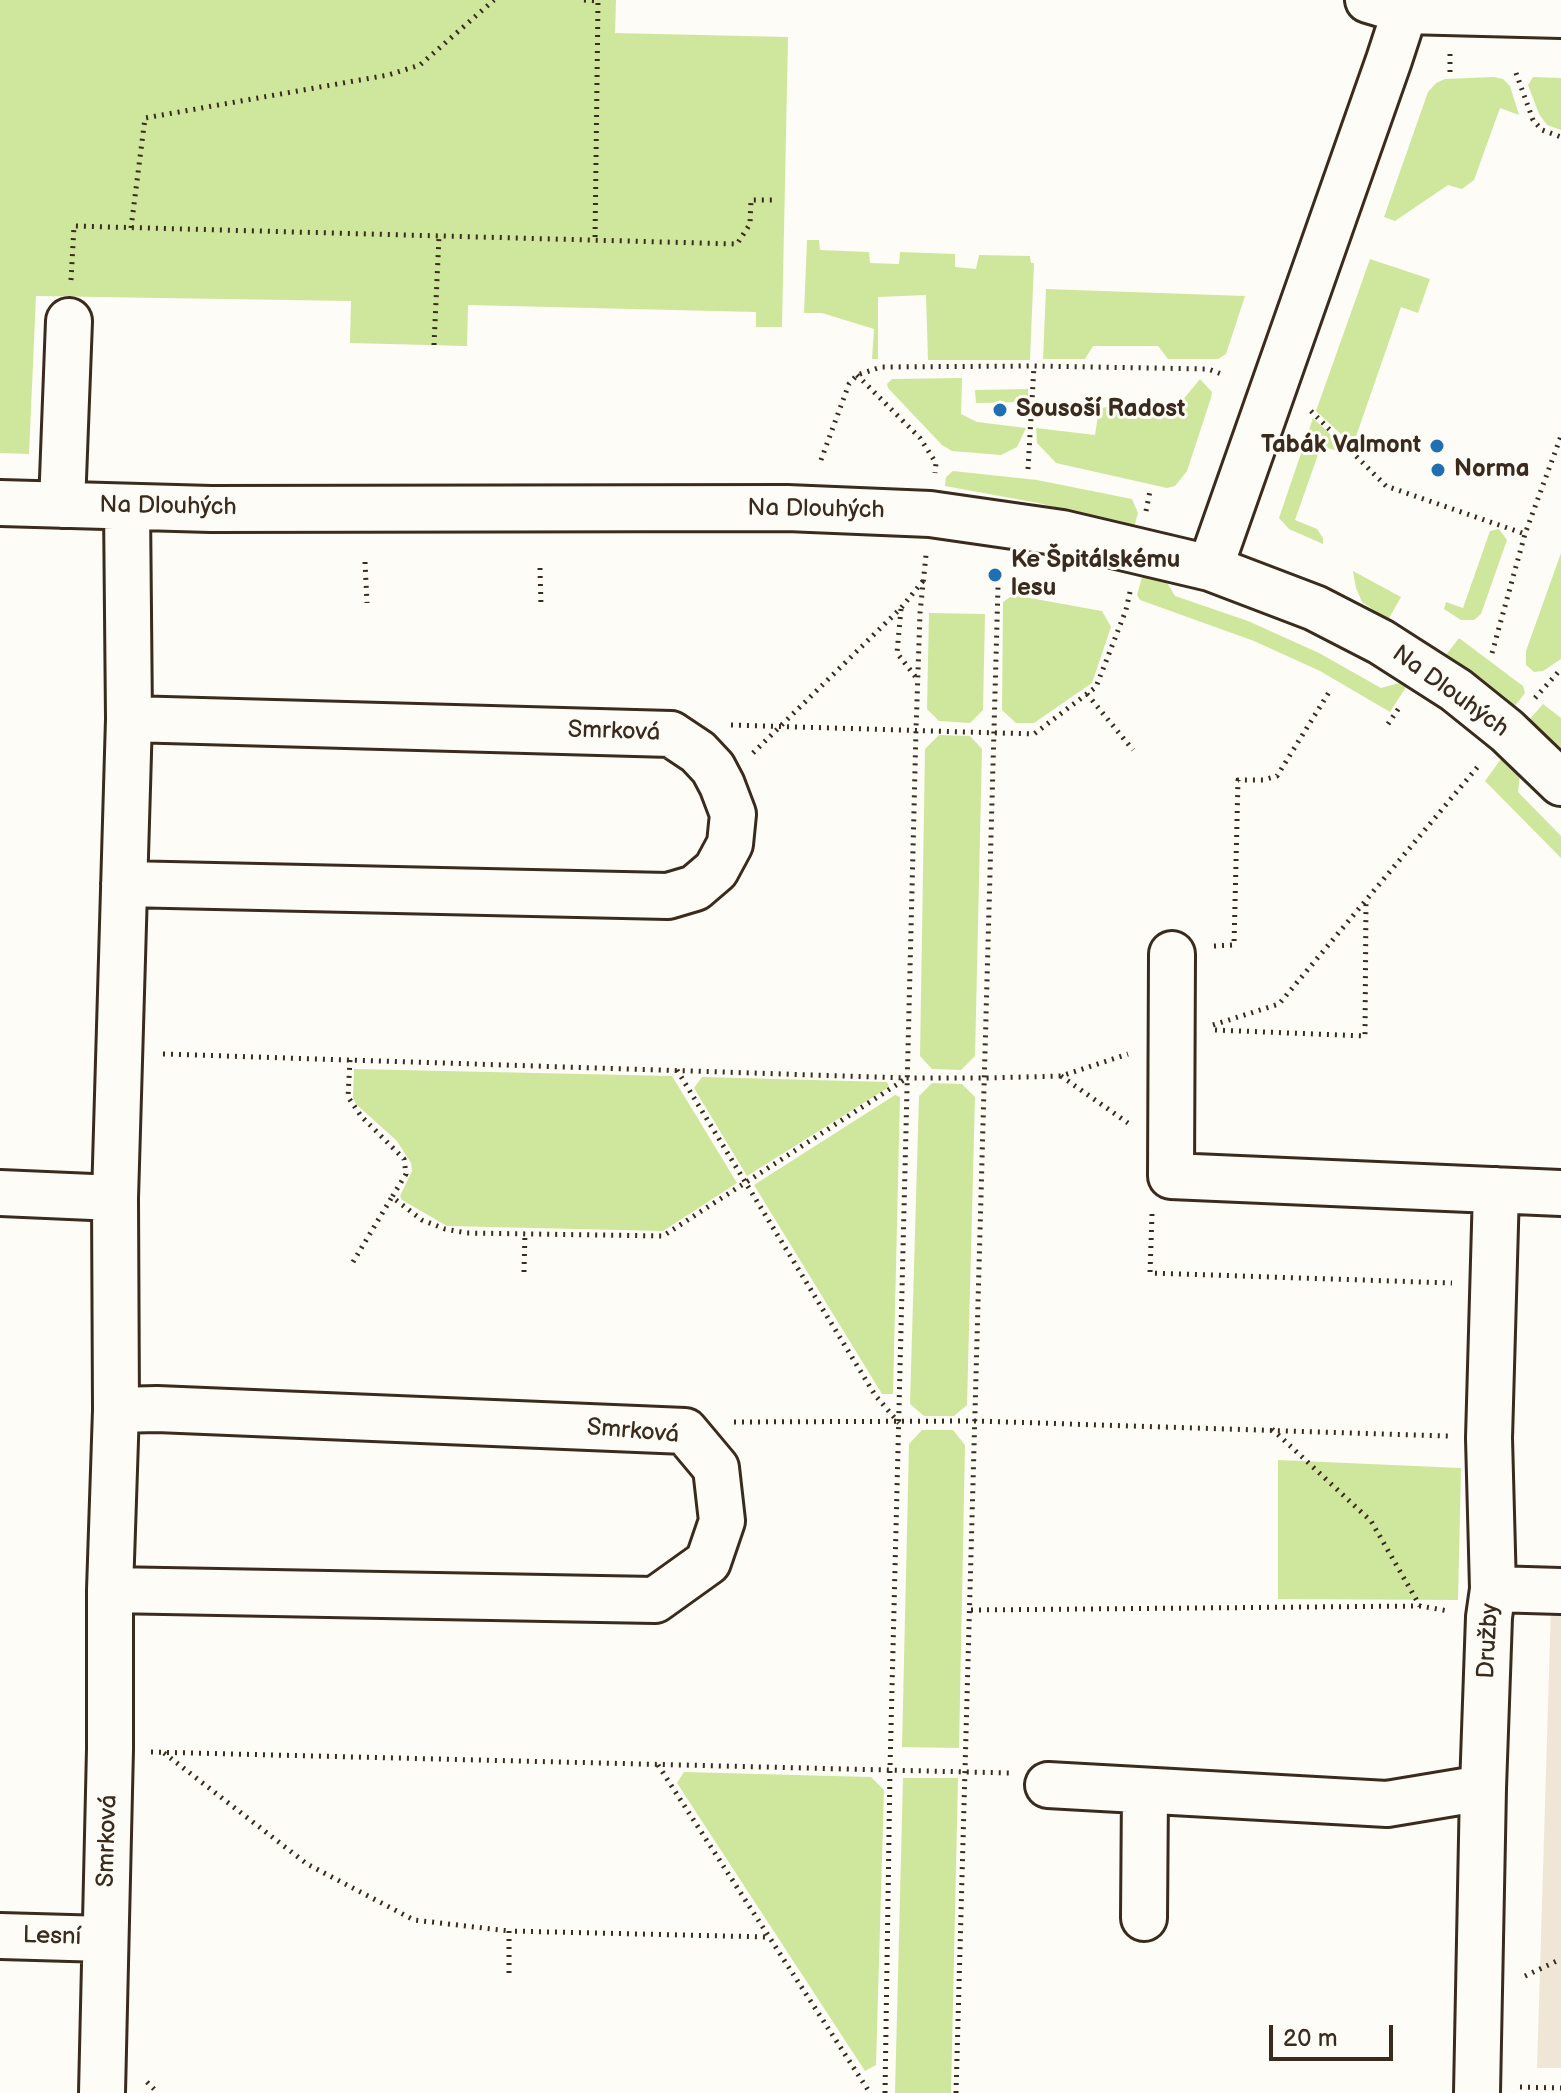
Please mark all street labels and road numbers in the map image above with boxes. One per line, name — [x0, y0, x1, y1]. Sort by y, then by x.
street label: Na Dlouhých — [99, 491, 237, 523]
street label: Na Dlouhých — [747, 494, 885, 526]
street label: Na Dlouhých — [1386, 640, 1514, 744]
street label: Smrková — [567, 716, 661, 748]
street label: Smrková — [586, 1414, 680, 1450]
street label: Družby — [1473, 1603, 1505, 1679]
street label: Smrková — [92, 1794, 124, 1888]
street label: Lesní — [22, 1922, 82, 1952]

